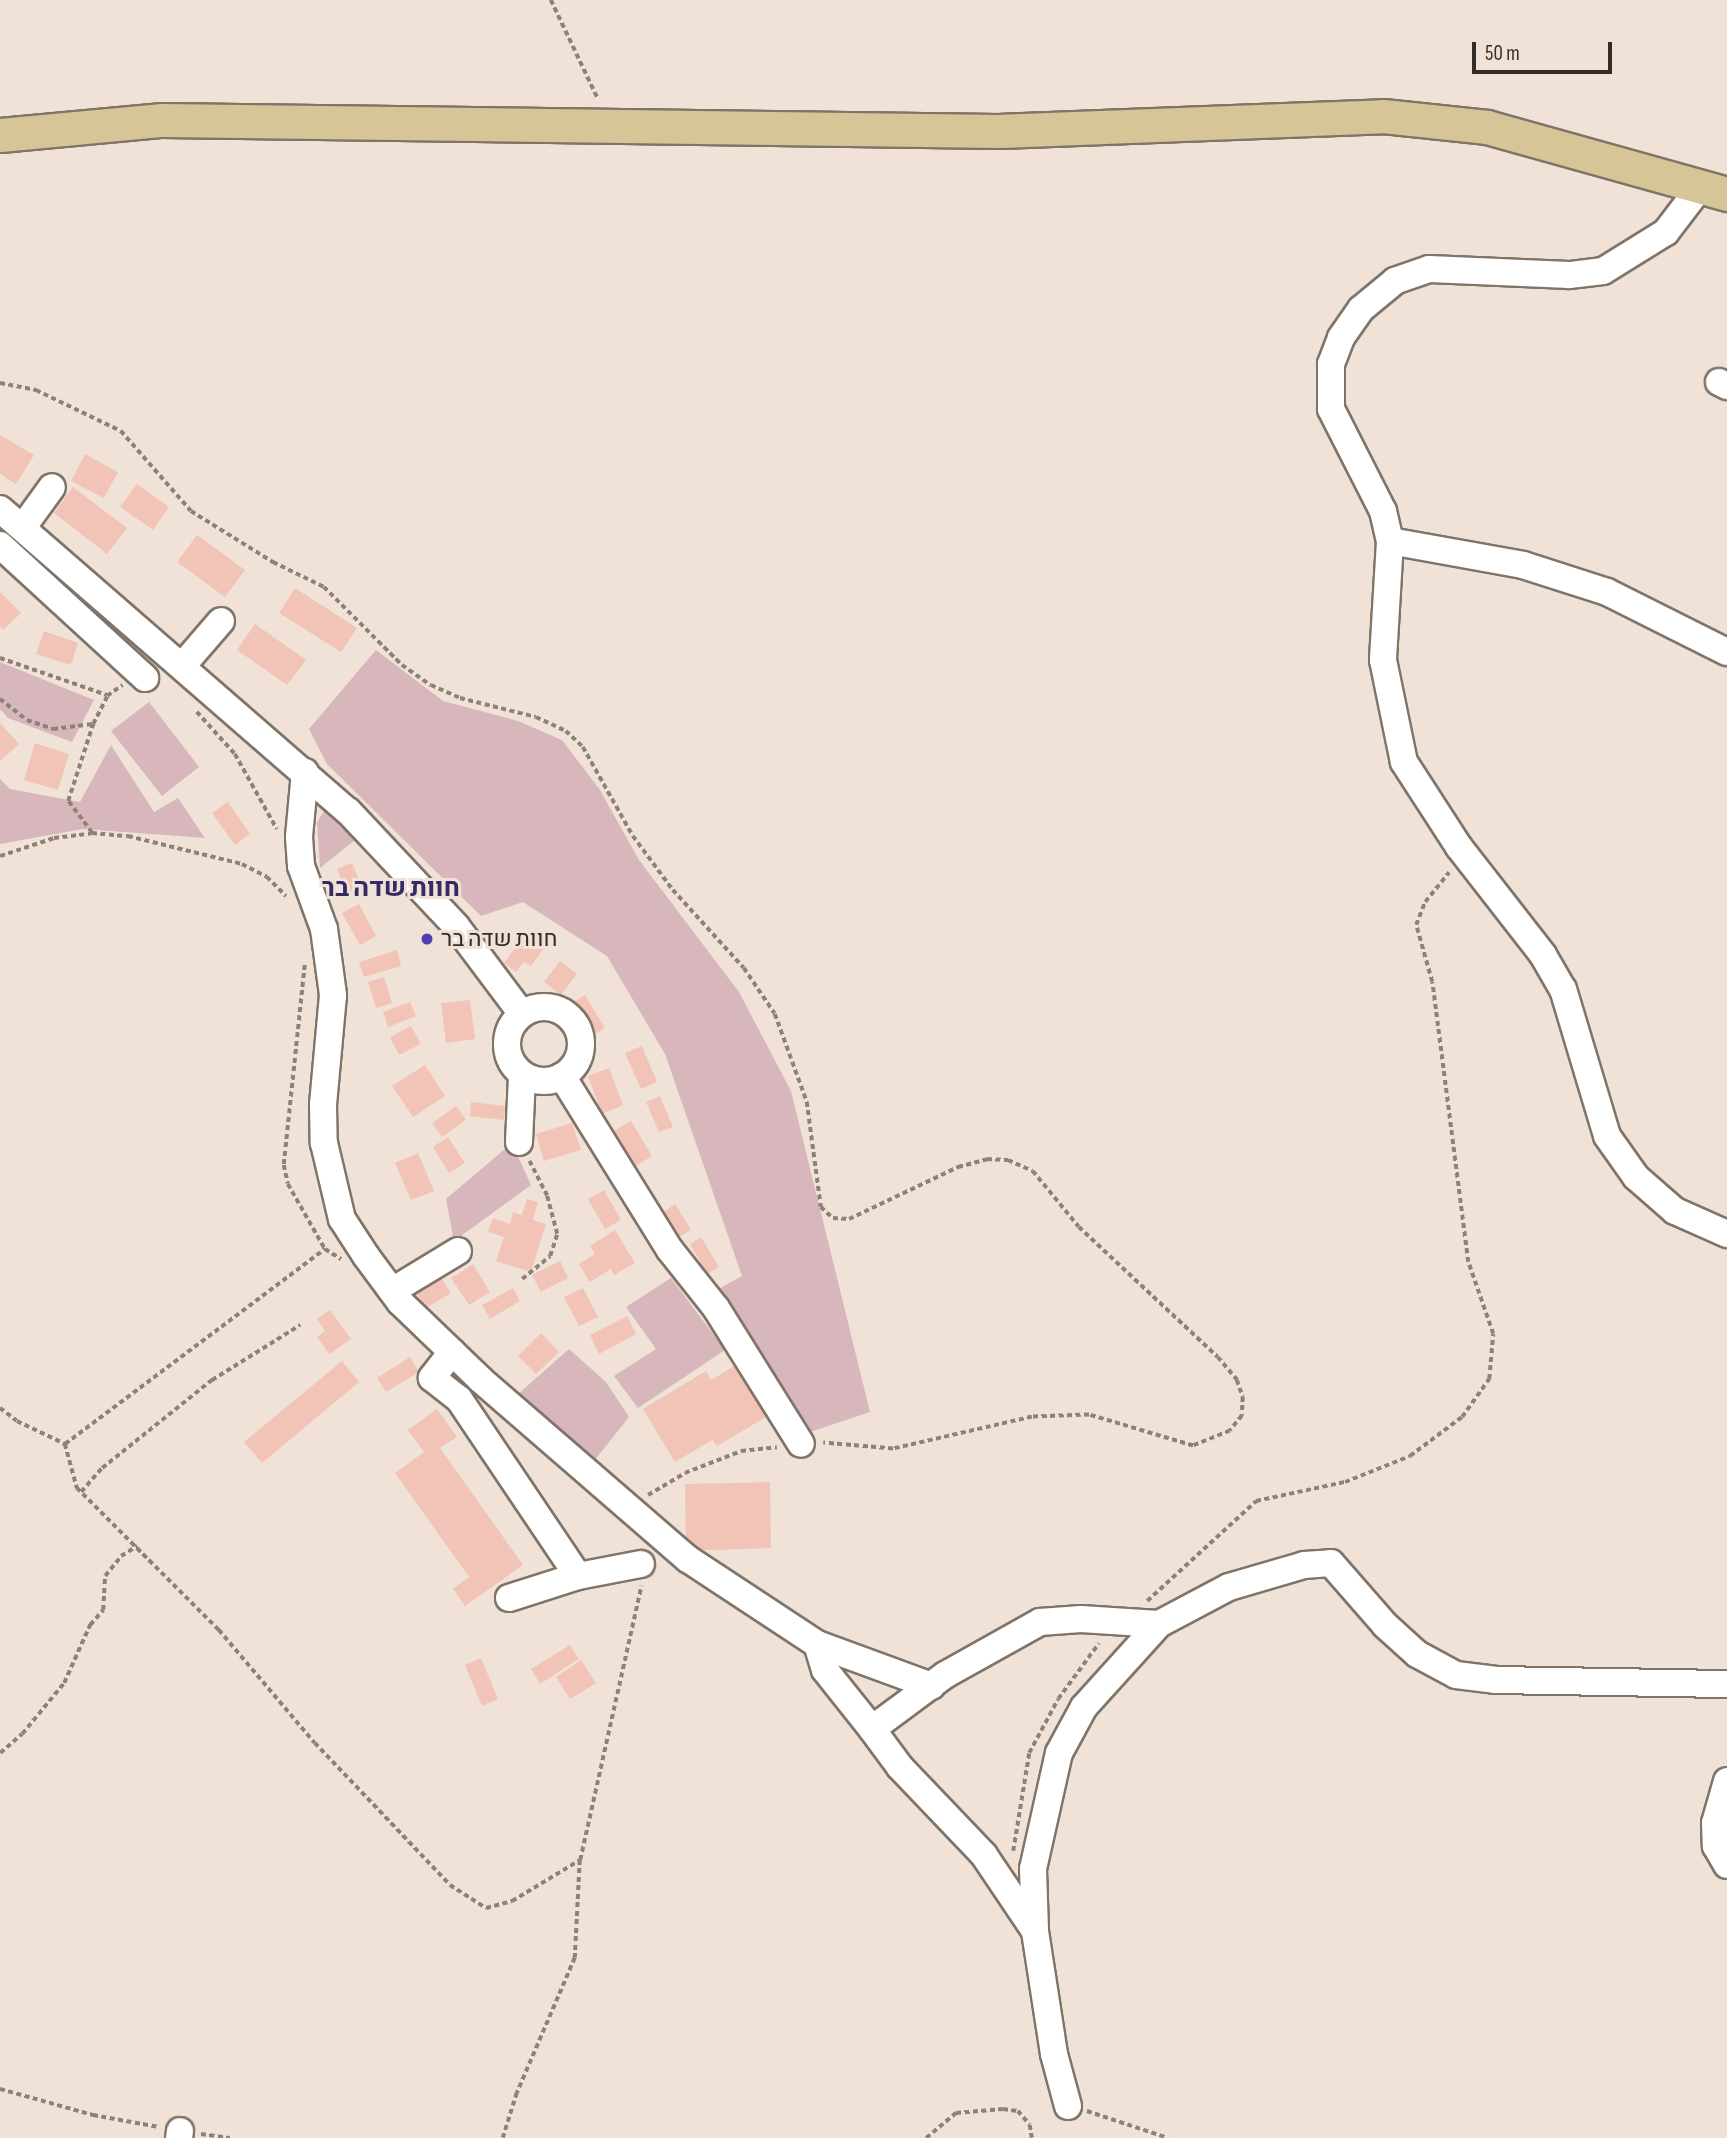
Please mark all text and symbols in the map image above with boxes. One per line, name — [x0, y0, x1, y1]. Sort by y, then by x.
scale bar — [1475, 28, 1615, 72]
text: 50 m — [1485, 41, 1520, 66]
district label: חוות שדה בר — [322, 873, 460, 905]
place label: חוות שדה בר — [441, 925, 557, 953]
marker: חוות שדה בר — [419, 931, 435, 947]

